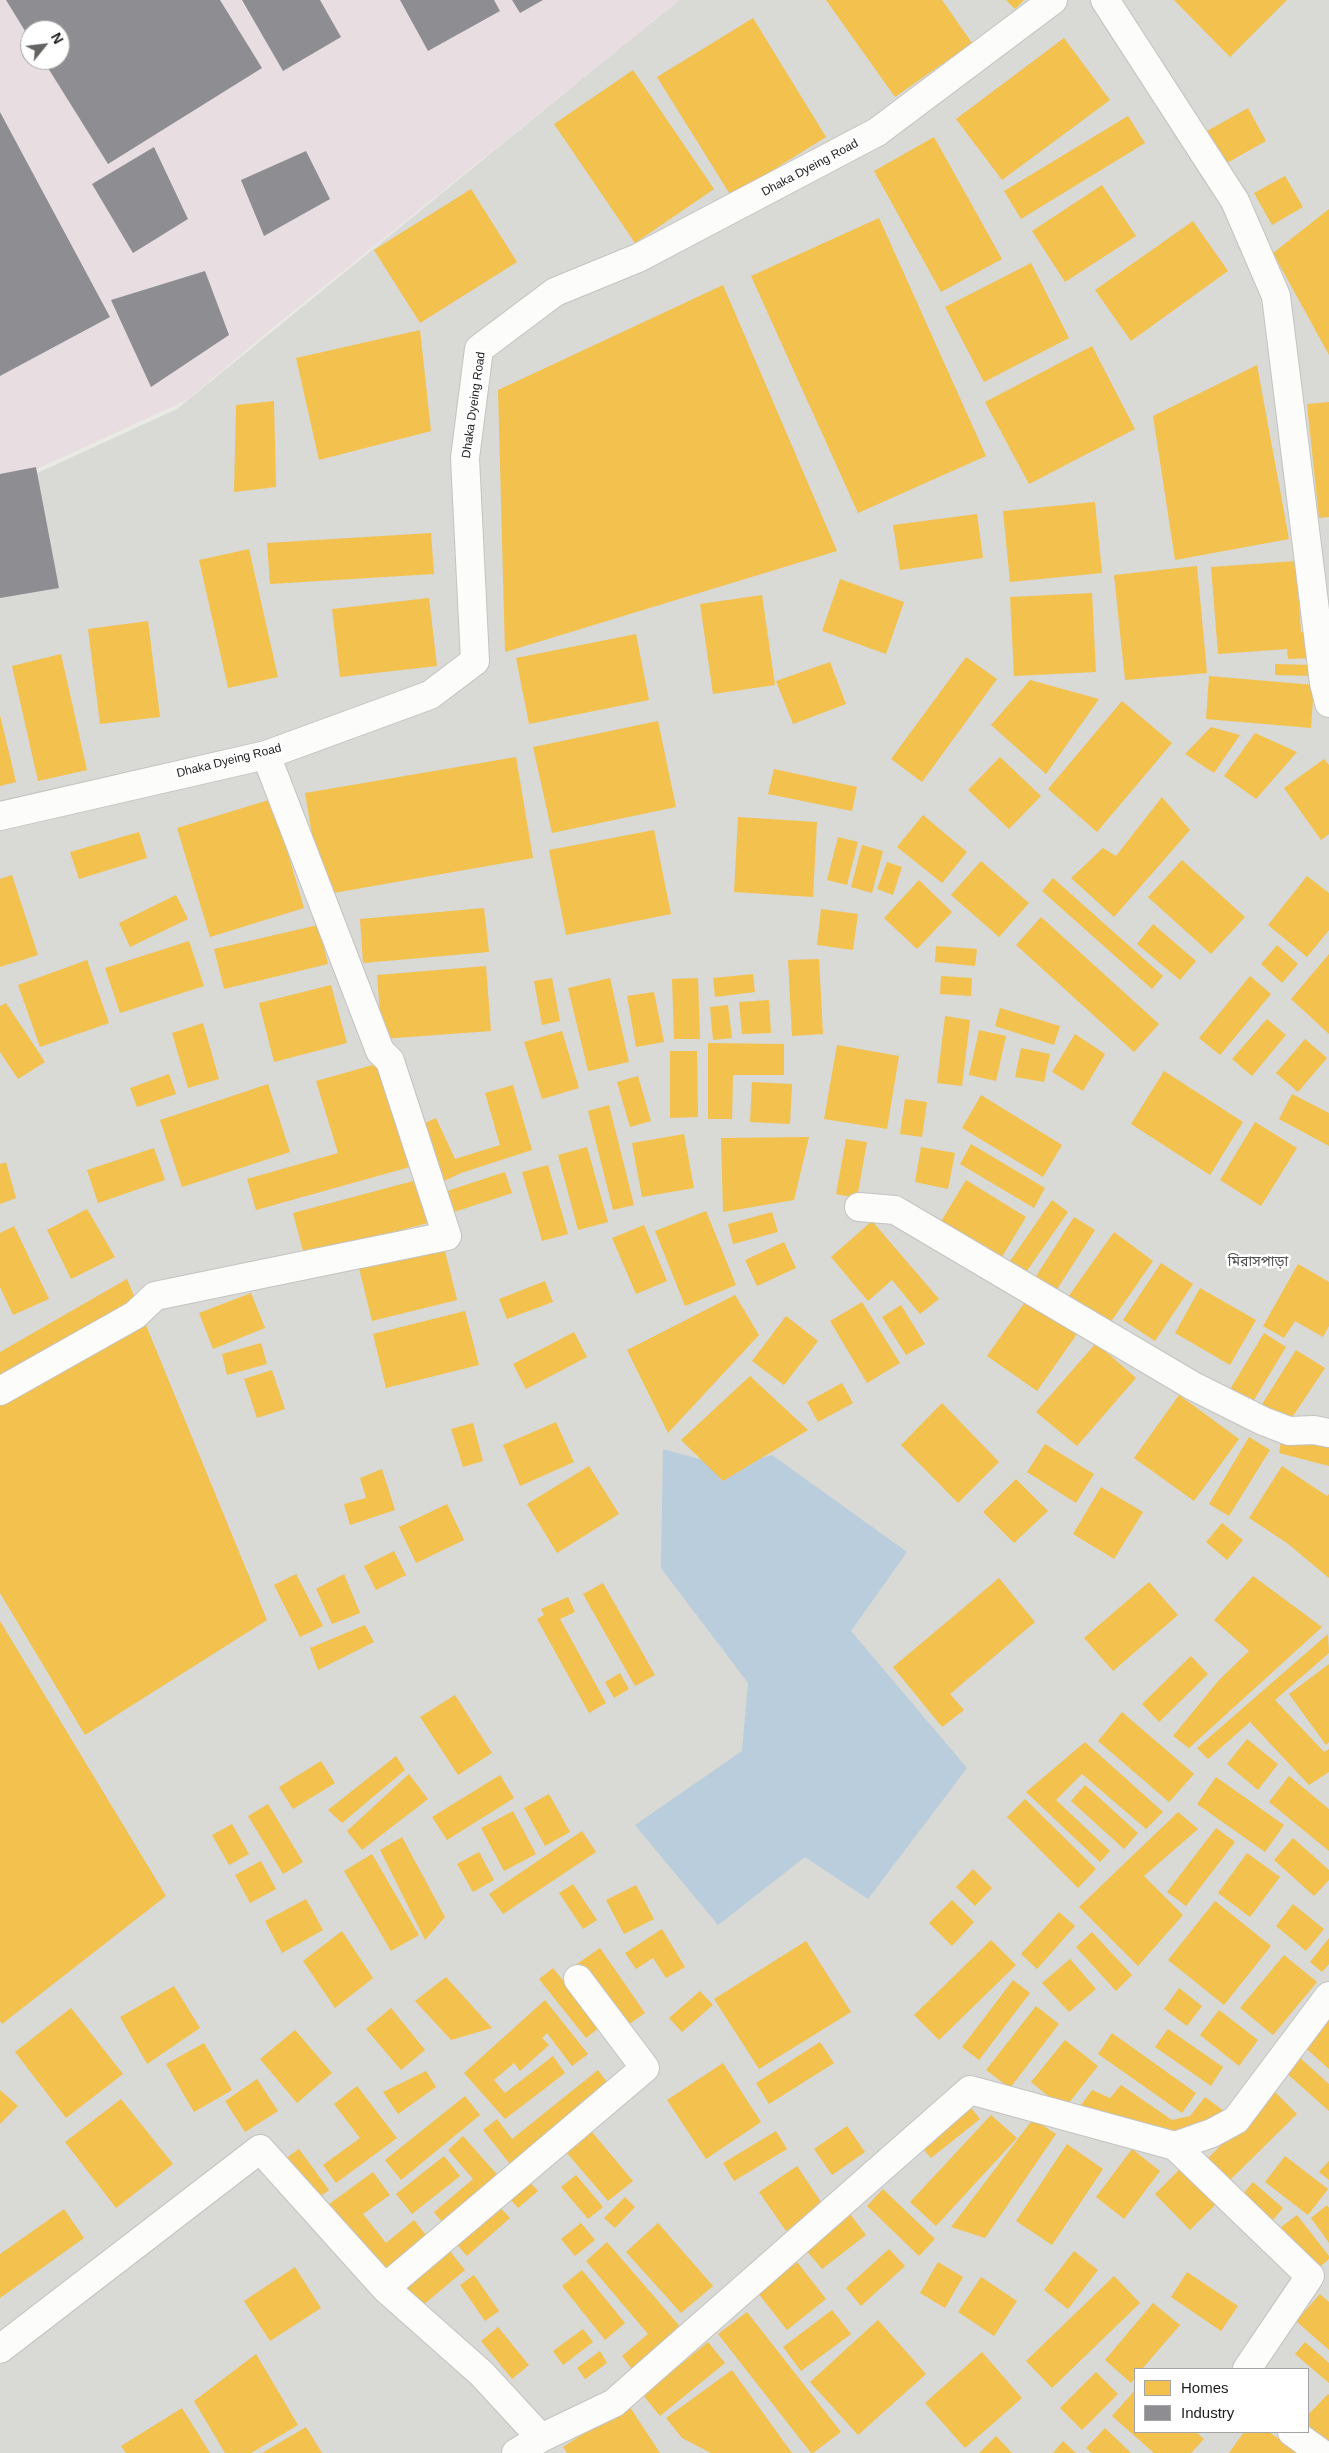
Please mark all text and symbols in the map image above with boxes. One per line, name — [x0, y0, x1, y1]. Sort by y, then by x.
north arrow — [20, 20, 70, 70]
text: N — [48, 30, 67, 47]
street label: Dhaka Dyeing Road — [759, 136, 861, 200]
street label: Dhaka Dyeing Road — [459, 351, 489, 459]
street label: Dhaka Dyeing Road — [175, 741, 283, 781]
district label: মিরাসপাড়া — [1228, 1254, 1288, 1270]
legend — [1134, 2368, 1309, 2433]
text: Homes — [1181, 2379, 1229, 2396]
text: Industry — [1181, 2404, 1234, 2421]

